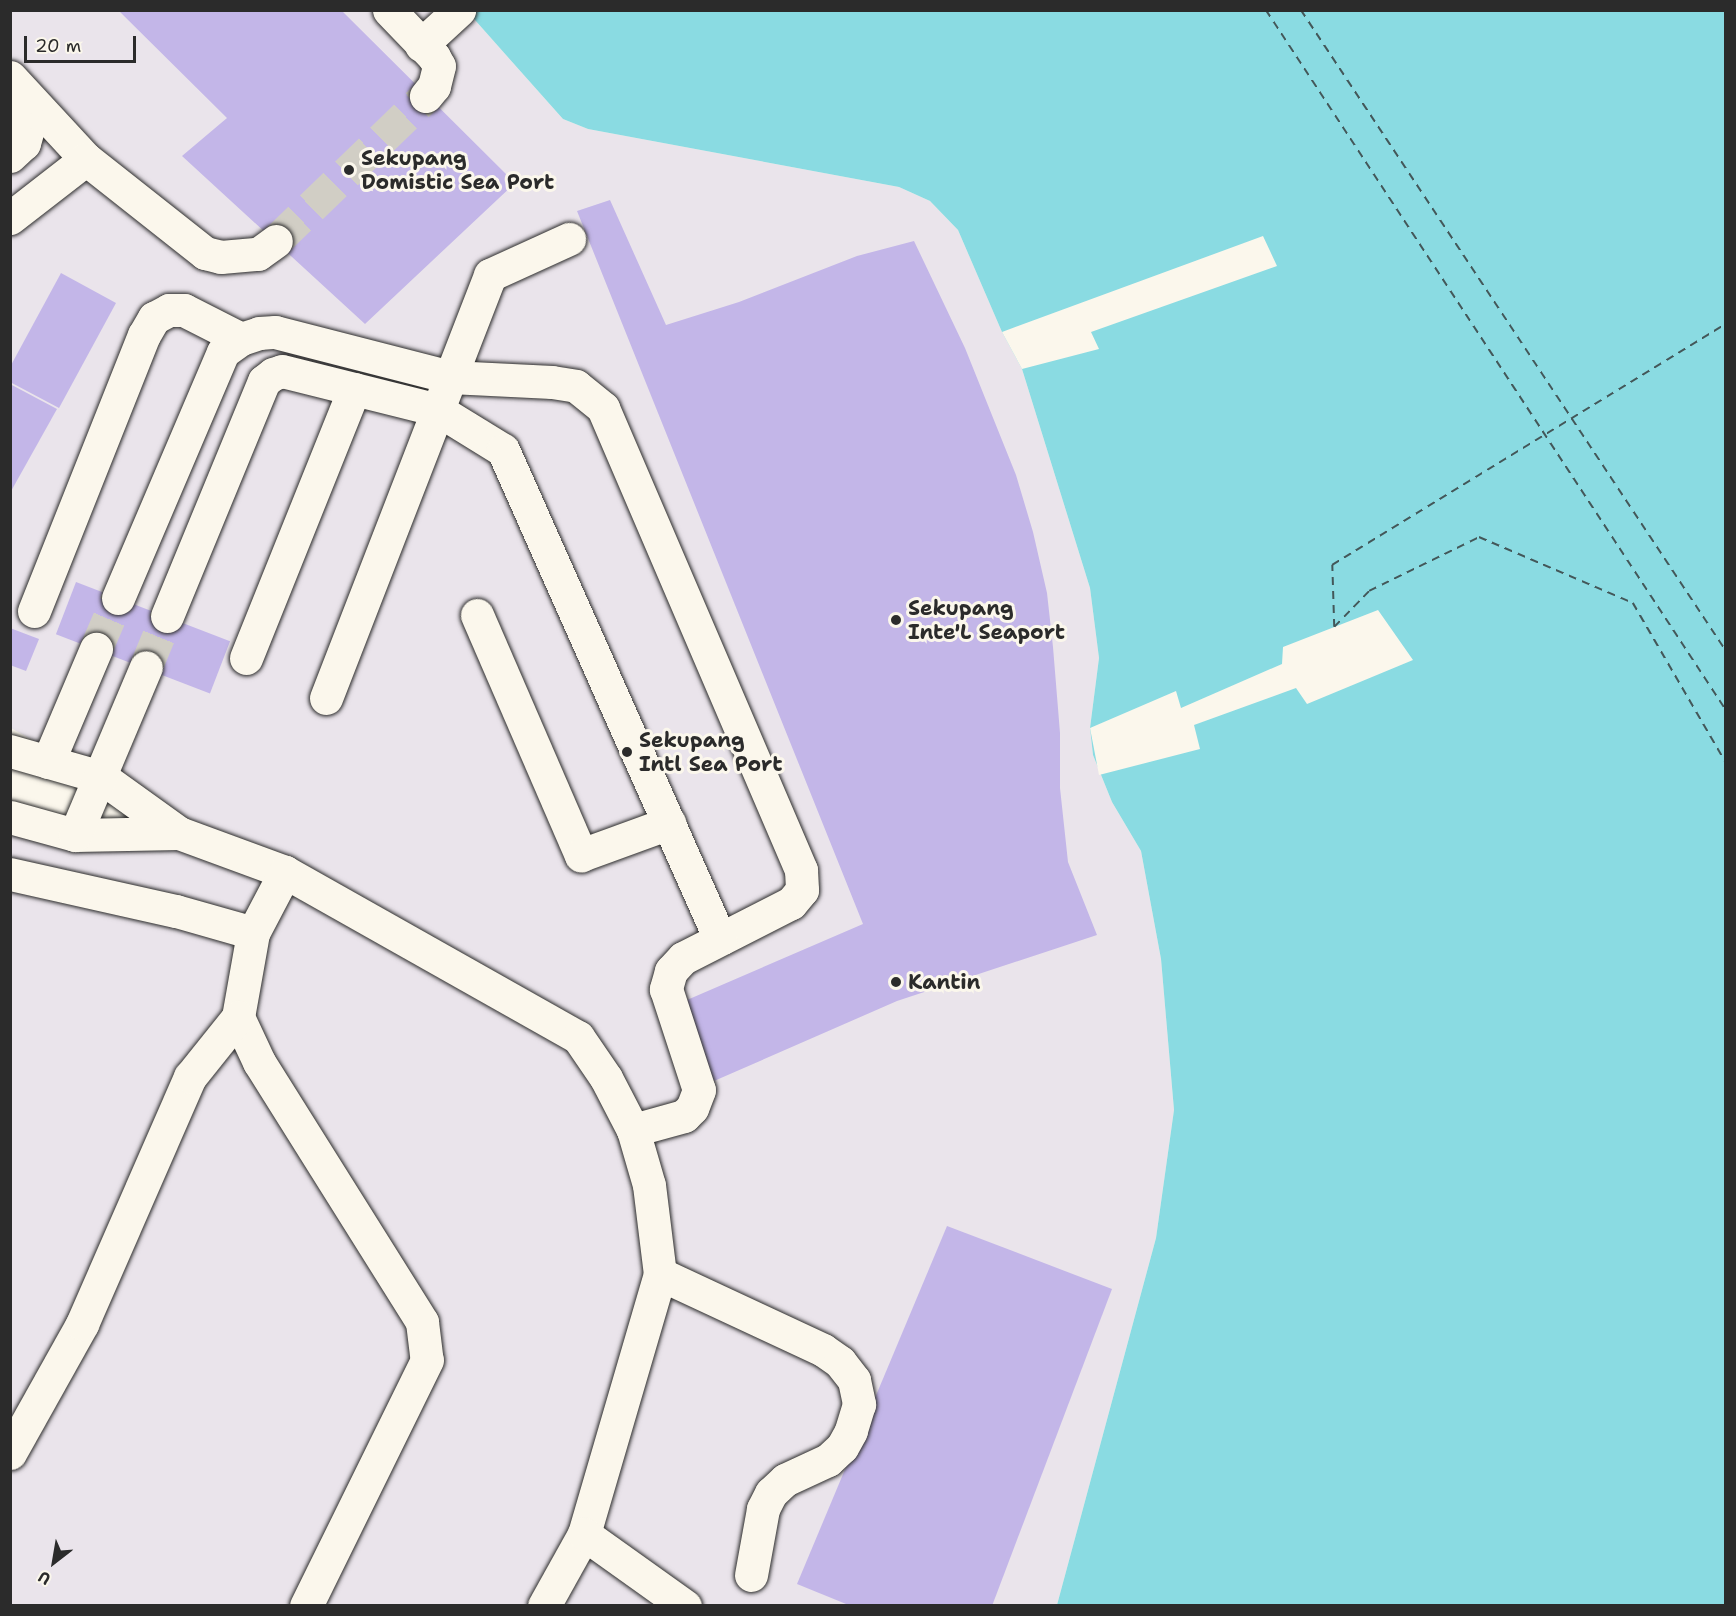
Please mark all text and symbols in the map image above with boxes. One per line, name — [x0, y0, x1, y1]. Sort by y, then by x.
scale bar — [27, 24, 140, 62]
text: 20 m — [35, 34, 81, 58]
place label: Sekupang Domistic Sea Port — [361, 145, 554, 195]
marker: Sekupang Domistic Sea Port — [342, 163, 356, 177]
place label: Sekupang Inte'L Seaport — [908, 595, 1065, 645]
marker: Sekupang Inte'L Seaport — [889, 613, 903, 627]
place label: Sekupang Intl Sea Port — [639, 727, 782, 777]
marker: Sekupang Intl Sea Port — [620, 745, 634, 759]
place label: Kantin — [908, 969, 981, 995]
marker: Kantin — [889, 975, 903, 989]
north arrow — [24, 1532, 84, 1592]
text: U — [34, 1566, 55, 1590]

